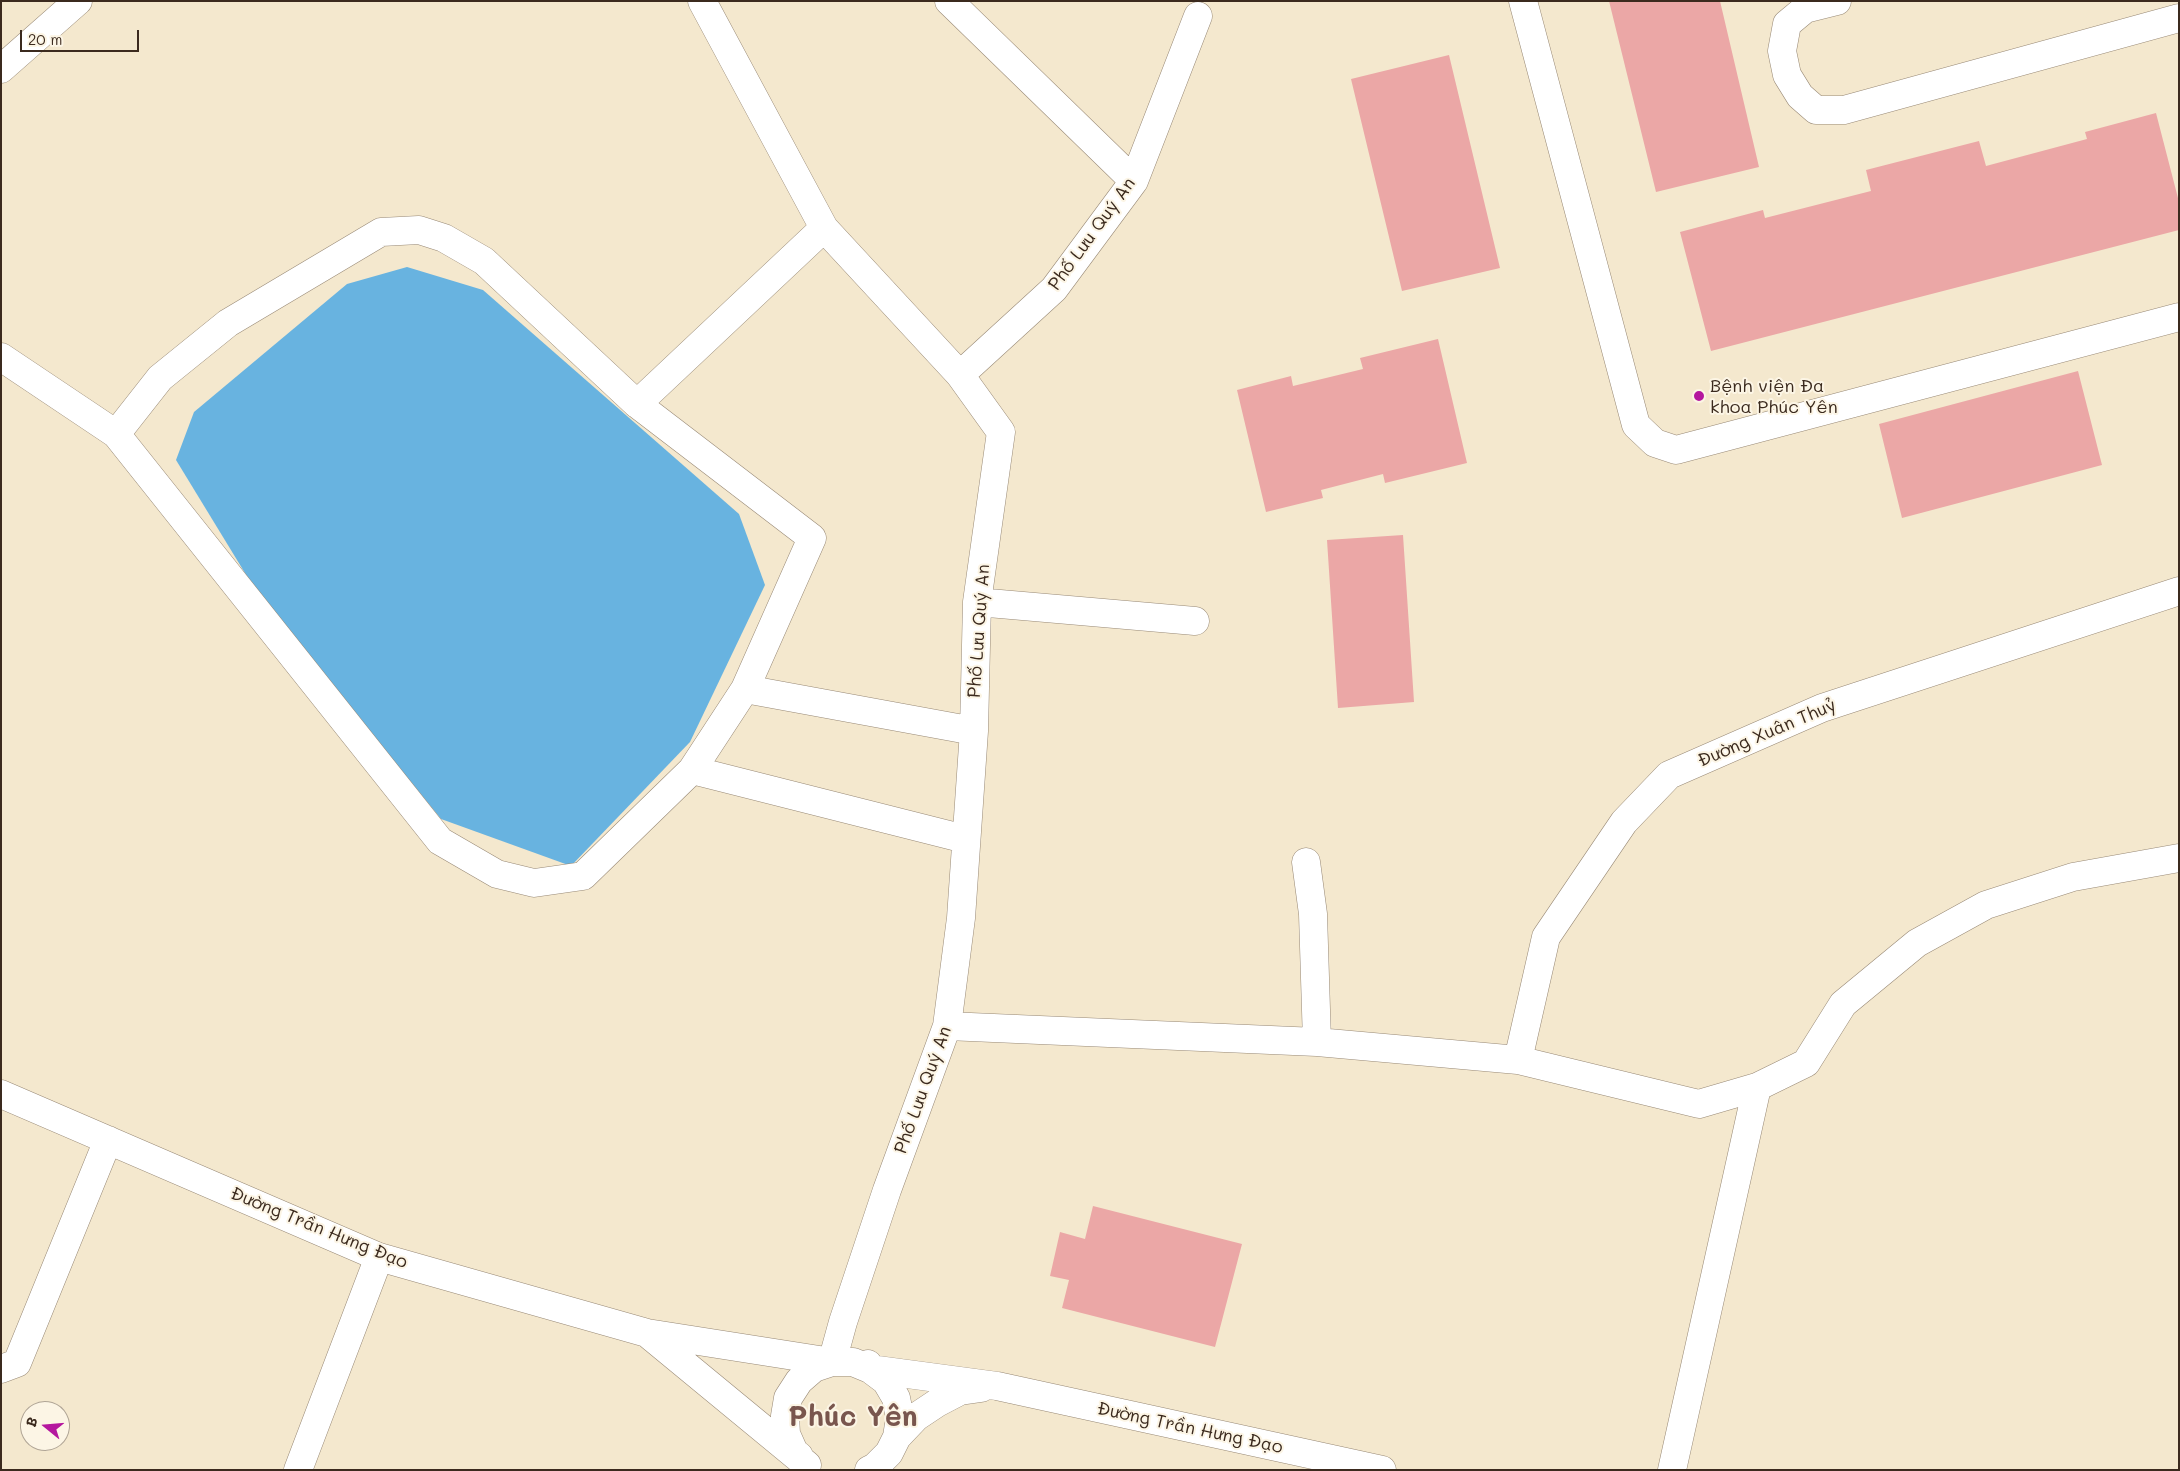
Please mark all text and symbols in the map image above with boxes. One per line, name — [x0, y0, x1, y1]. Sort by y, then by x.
scale bar — [22, 20, 141, 52]
text: 20 m — [28, 29, 62, 49]
street label: Phố Lưu Quý An — [1044, 173, 1140, 295]
place label: Bệnh viện Đa khoa Phúc Yên — [1710, 375, 1838, 418]
marker: Bệnh viện Đa khoa Phúc Yên — [1692, 389, 1706, 403]
street label: Phố Lưu Quý An — [964, 563, 994, 699]
street label: Đường Xuân Thuỷ — [1695, 694, 1839, 772]
street label: Phố Lưu Quý An — [890, 1023, 956, 1157]
street label: Đường Trần Hưng Đạo — [227, 1183, 411, 1273]
street label: Đường Trần Hưng Đạo — [1095, 1398, 1285, 1458]
district label: Phúc Yên — [788, 1400, 918, 1434]
north arrow — [20, 1401, 70, 1451]
text: B — [21, 1414, 42, 1429]

